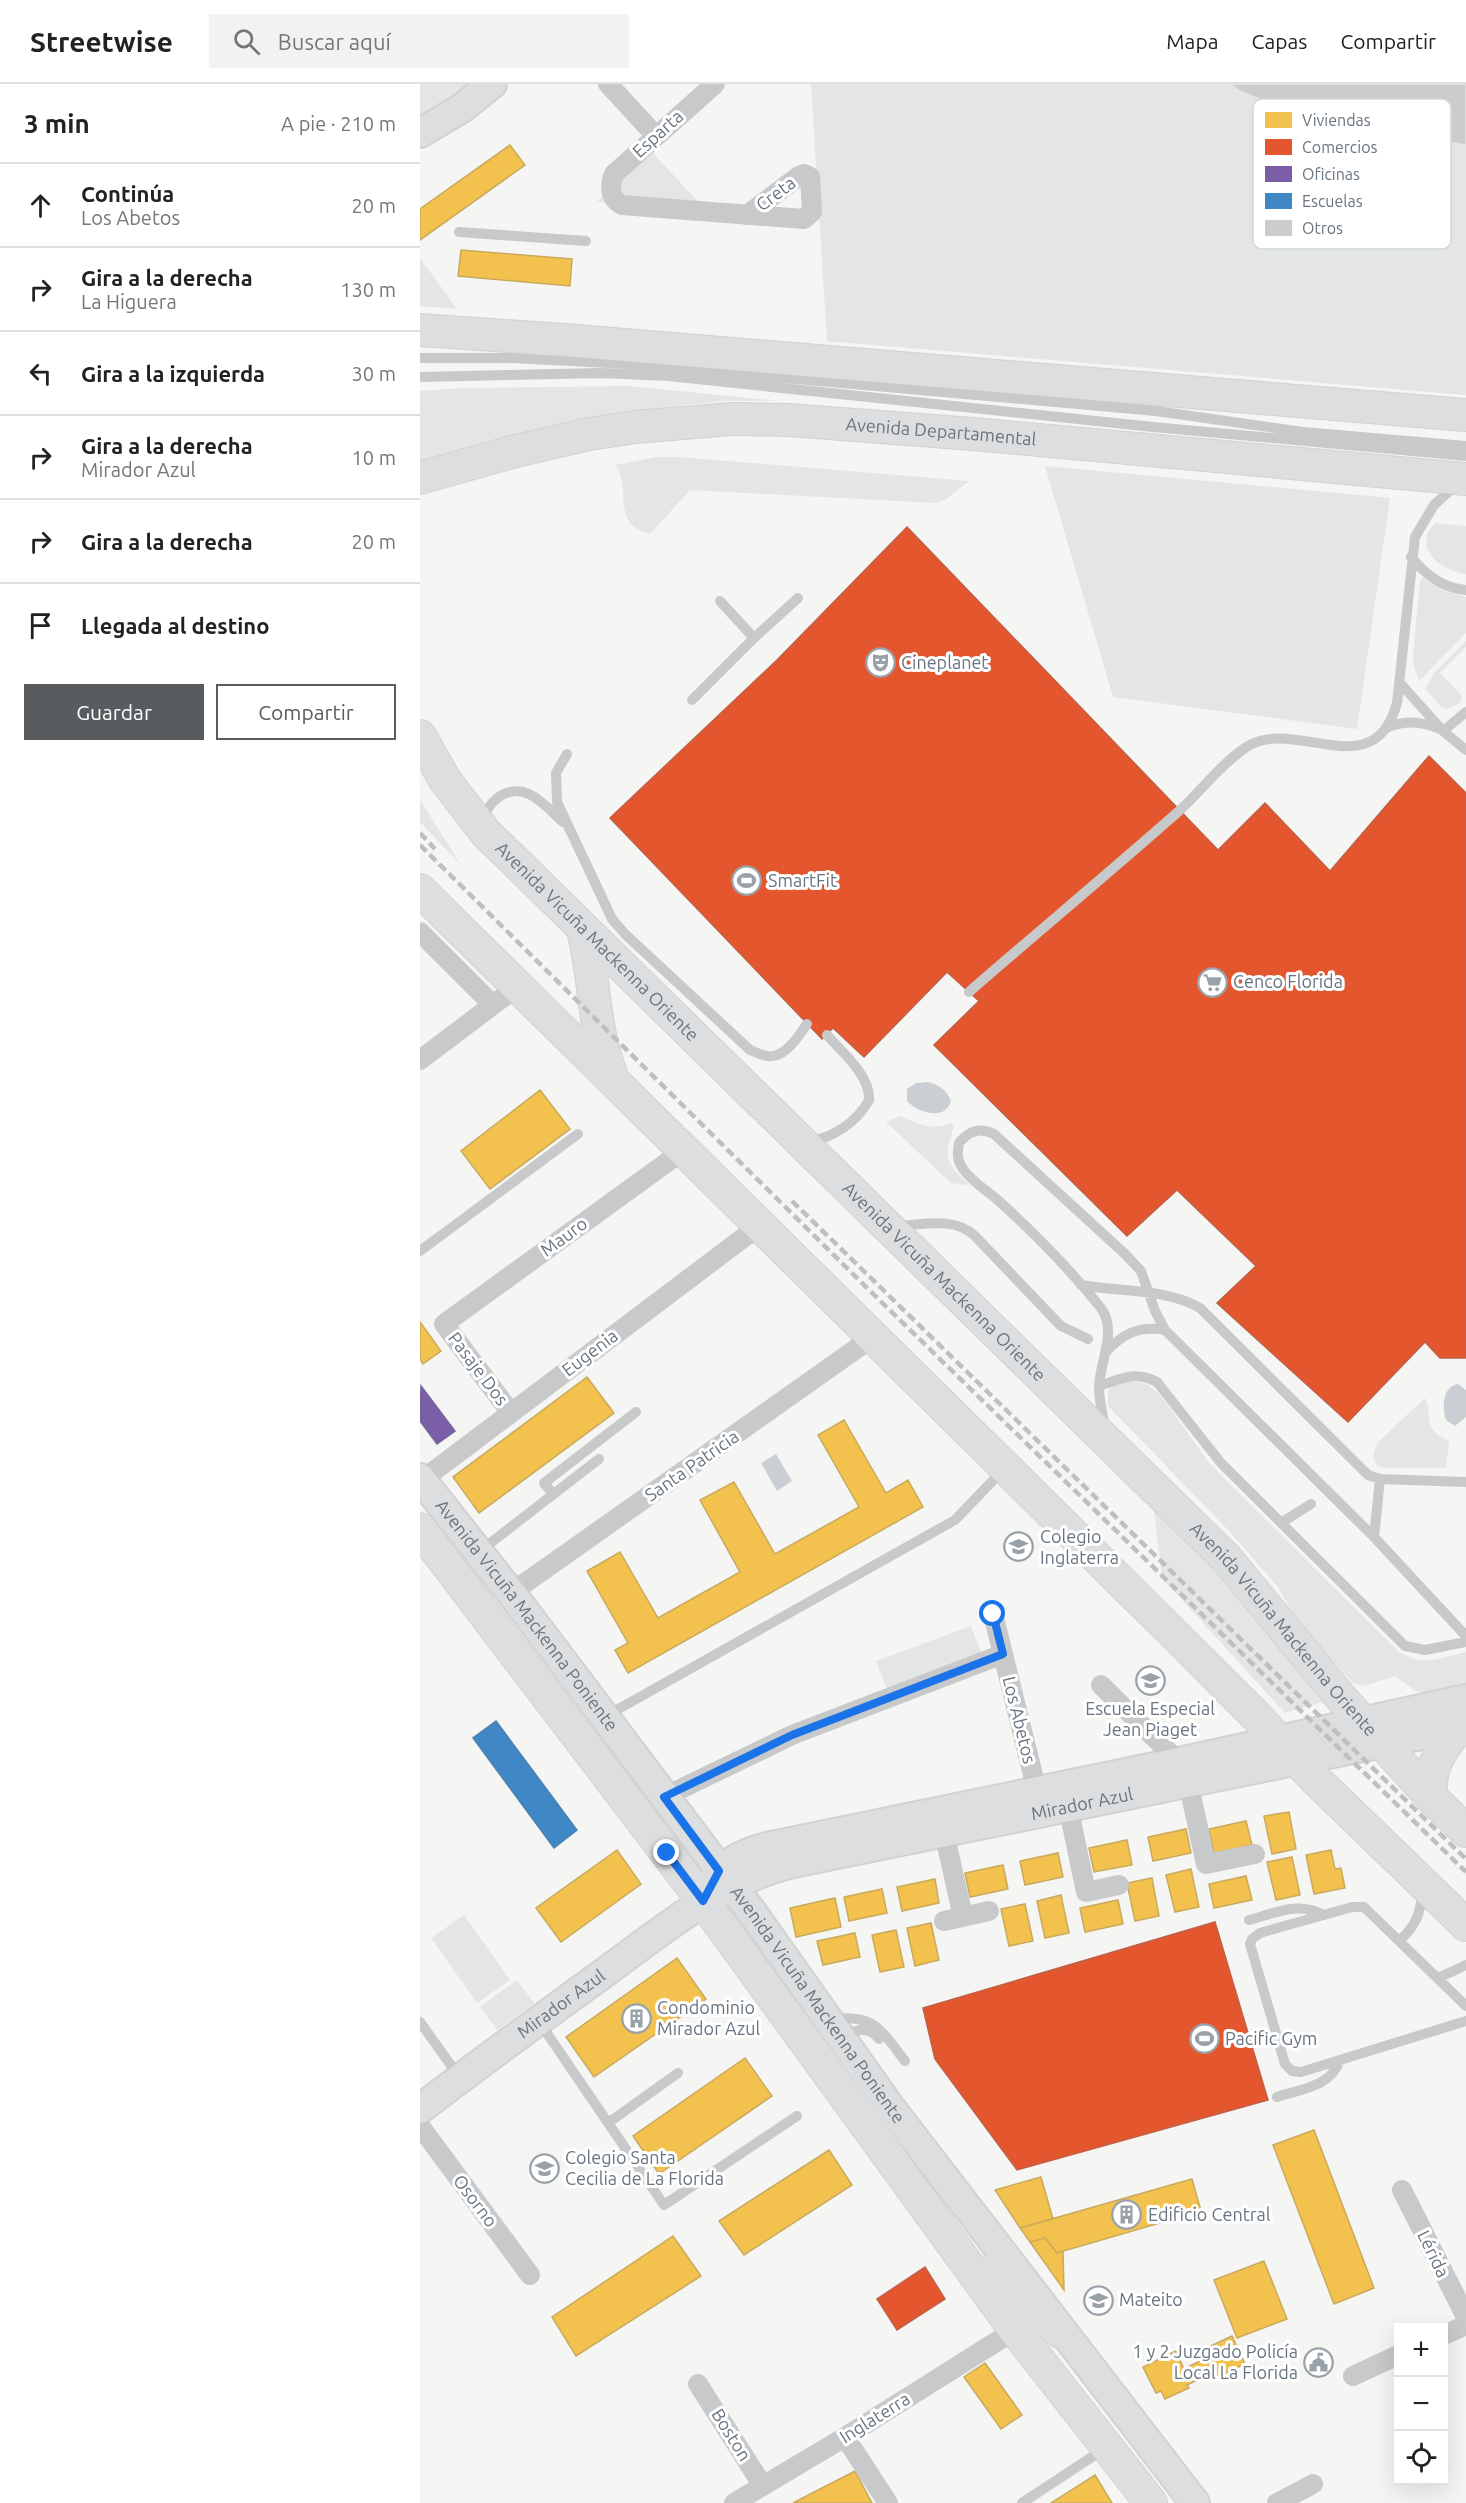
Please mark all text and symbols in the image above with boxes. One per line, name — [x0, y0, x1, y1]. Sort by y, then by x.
search box — [209, 14, 629, 68]
icon: search — [230, 25, 263, 58]
text: Streetwise — [30, 26, 173, 57]
text: Buscar aquí — [278, 29, 391, 54]
text: Mapa — [1166, 29, 1218, 53]
text: Capas — [1251, 29, 1307, 53]
text: Compartir — [1340, 29, 1436, 53]
legend — [1253, 99, 1451, 249]
street label: Esparta — [628, 105, 687, 161]
text: 3 min — [24, 109, 90, 138]
text: Viviendas — [1302, 111, 1371, 129]
text: A pie · 210 m — [281, 112, 396, 135]
text: Comercios — [1302, 138, 1378, 156]
text: Oficinas — [1302, 165, 1360, 183]
street label: Creta — [752, 172, 799, 214]
text: Continúa — [81, 181, 174, 206]
icon: ahead — [24, 189, 57, 222]
text: Escuelas — [1302, 192, 1363, 210]
text: 20 m — [352, 194, 396, 217]
text: Los Abetos — [81, 206, 180, 229]
text: Otros — [1302, 219, 1343, 237]
text: Gira a la derecha — [81, 265, 253, 290]
icon: right — [24, 273, 57, 306]
text: 130 m — [340, 278, 396, 301]
text: La Higuera — [81, 290, 177, 313]
icon: left — [24, 357, 57, 390]
text: Gira a la izquierda — [81, 361, 265, 386]
text: 30 m — [352, 362, 396, 385]
street label: Avenida Departamental — [845, 413, 1038, 449]
text: Gira a la derecha — [81, 433, 253, 458]
icon: right — [24, 441, 57, 474]
text: 10 m — [352, 446, 396, 469]
text: Mirador Azul — [81, 458, 196, 481]
icon: right — [24, 525, 57, 558]
text: Gira a la derecha — [81, 529, 253, 554]
text: 20 m — [352, 530, 396, 553]
icon: arrive — [24, 609, 57, 642]
text: Llegada al destino — [81, 613, 269, 638]
theatre icon: Cineplanet — [864, 647, 896, 679]
place label: Cineplanet — [901, 652, 988, 672]
button: Guardar — [24, 684, 204, 740]
button: Compartir — [216, 684, 396, 740]
street label: Avenida Vicuña Mackenna Oriente — [492, 837, 703, 1045]
sports icon: SmartFit — [731, 865, 763, 897]
place label: SmartFit — [768, 870, 837, 890]
supermarket icon: Cenco Florida — [1196, 966, 1228, 998]
place label: Cenco Florida — [1233, 971, 1343, 991]
street label: Avenida Vicuña Mackenna Oriente — [839, 1177, 1050, 1385]
street label: Mauro — [536, 1213, 591, 1260]
street label: Eugenia — [558, 1325, 621, 1380]
street label: Pasaje Dos — [445, 1328, 513, 1409]
street label: Santa Patricia — [641, 1426, 742, 1505]
street label: Avenida Vicuña Mackenna Poniente — [432, 1495, 623, 1735]
street label: Avenida Vicuña Mackenna Oriente — [1186, 1518, 1382, 1740]
place label: Colegio Inglaterra — [1040, 1526, 1119, 1567]
school or university icon: Colegio Inglaterra — [1003, 1531, 1035, 1563]
route start — [979, 1600, 1005, 1626]
school or university icon: Escuela Especial Jean Piaget — [1134, 1664, 1166, 1696]
street label: Los Abetos — [999, 1674, 1041, 1766]
place label: Escuela Especial Jean Piaget — [1085, 1698, 1215, 1739]
street label: Mirador Azul — [1029, 1783, 1135, 1823]
route end — [653, 1839, 679, 1865]
street label: Avenida Vicuña Mackenna Poniente — [727, 1882, 910, 2127]
street label: Mirador Azul — [513, 1965, 609, 2042]
place label: Condominio Mirador Azul — [657, 1997, 761, 2038]
building icon: Condominio Mirador Azul — [620, 2002, 652, 2034]
sports icon: Pacific Gym — [1188, 2023, 1220, 2055]
place label: Pacific Gym — [1225, 2028, 1317, 2048]
place label: Colegio Santa Cecilia de La Florida — [565, 2147, 724, 2188]
school or university icon: Colegio Santa Cecilia de La Florida — [528, 2152, 560, 2184]
street label: Osorno — [450, 2170, 502, 2230]
building icon: Edificio Central — [1111, 2199, 1143, 2231]
place label: Edificio Central — [1148, 2204, 1271, 2224]
street label: Lérida — [1414, 2227, 1454, 2280]
school or university icon: Mateito — [1082, 2284, 1114, 2316]
place label: Mateito — [1119, 2289, 1183, 2309]
map controls — [1394, 2323, 1448, 2485]
button: + — [1394, 2323, 1448, 2377]
place label: 1 y 2 Juzgado Policía Local La Florida — [1132, 2341, 1298, 2382]
public building icon: 1 y 2 Juzgado Policía Local La Florida — [1303, 2346, 1335, 2378]
button: − — [1394, 2377, 1448, 2431]
street label: Inglaterra — [836, 2388, 913, 2447]
street label: Boston — [708, 2405, 756, 2464]
button: locate — [1394, 2431, 1448, 2485]

